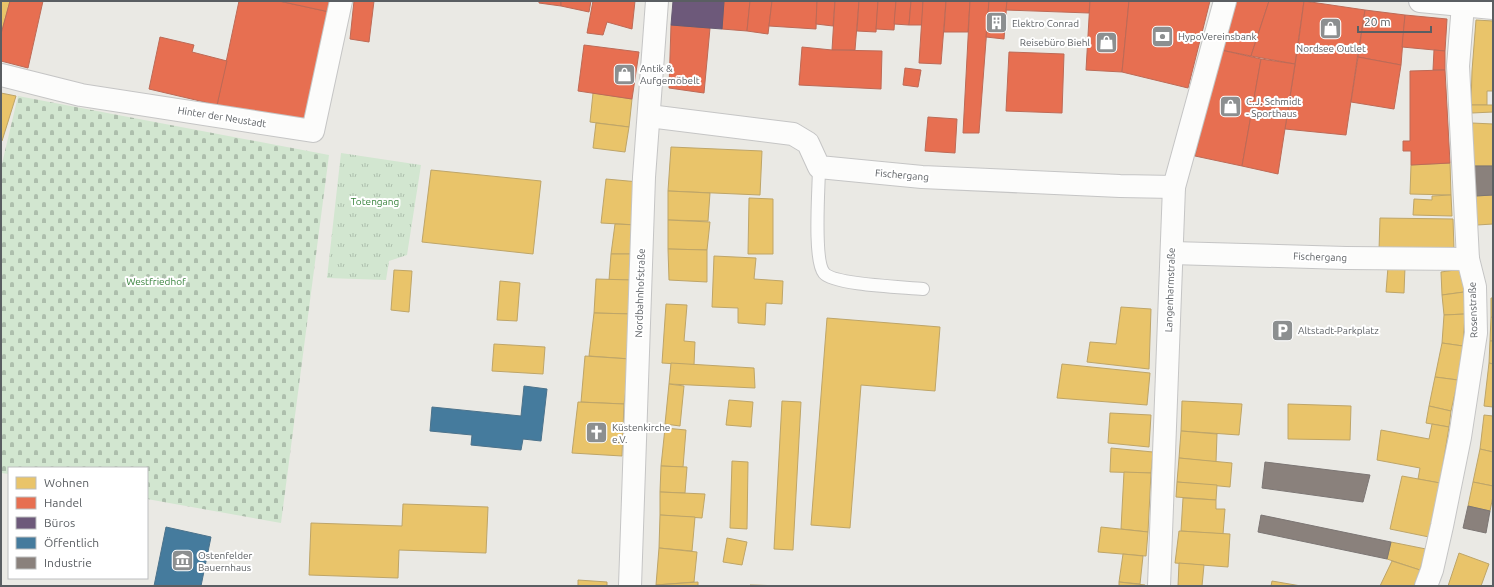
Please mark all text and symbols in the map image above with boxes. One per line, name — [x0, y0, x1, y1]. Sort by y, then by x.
scale bar — [1358, 8, 1431, 34]
building icon: Elektro Conrad — [983, 10, 1009, 36]
shop icon: Nordsee Outlet — [1318, 15, 1344, 41]
text: 20 m — [1364, 15, 1391, 28]
place label: Elektro Conrad — [1012, 18, 1079, 29]
bank icon: HypoVereinsbank — [1150, 23, 1176, 49]
shop icon: Reisebüro Biehl — [1093, 29, 1119, 55]
place label: HypoVereinsbank — [1178, 31, 1257, 42]
place label: Reisebüro Biehl — [1020, 37, 1090, 48]
place label: Nordsee Outlet — [1296, 43, 1366, 54]
shop icon: Antik & Aufgemöbelt — [612, 61, 638, 87]
place label: Antik & Aufgemöbelt — [640, 63, 700, 86]
shop icon: C.J. Schmidt - Sporthaus — [1217, 94, 1243, 120]
place label: C.J. Schmidt - Sporthaus — [1246, 96, 1301, 119]
street label: Hinter der Neustadt — [177, 105, 267, 129]
street label: Fischergang — [875, 167, 929, 183]
park label: Totengang — [351, 196, 399, 207]
street label: Langenharmstraße — [1163, 247, 1177, 333]
street label: Nordbahnhofstraße — [633, 248, 647, 338]
street label: Fischergang — [1293, 251, 1347, 263]
park label: Westfriedhof — [126, 276, 186, 287]
street label: Rosenstraße — [1467, 282, 1479, 338]
parking icon: Altstadt-Parkplatz — [1269, 317, 1295, 343]
place label: Altstadt-Parkplatz — [1298, 325, 1379, 336]
church icon: Küstenkirche e.V. — [584, 420, 610, 446]
place label: Küstenkirche e.V. — [612, 422, 670, 445]
legend — [8, 467, 148, 579]
text: Wohnen — [44, 476, 89, 489]
text: Handel — [44, 496, 82, 509]
text: Büros — [44, 516, 75, 529]
text: Öffentlich — [44, 536, 99, 549]
museum icon: Ostenfelder Bauernhaus — [170, 548, 196, 574]
place label: Ostenfelder Bauernhaus — [198, 550, 253, 573]
text: Industrie — [44, 556, 92, 569]

